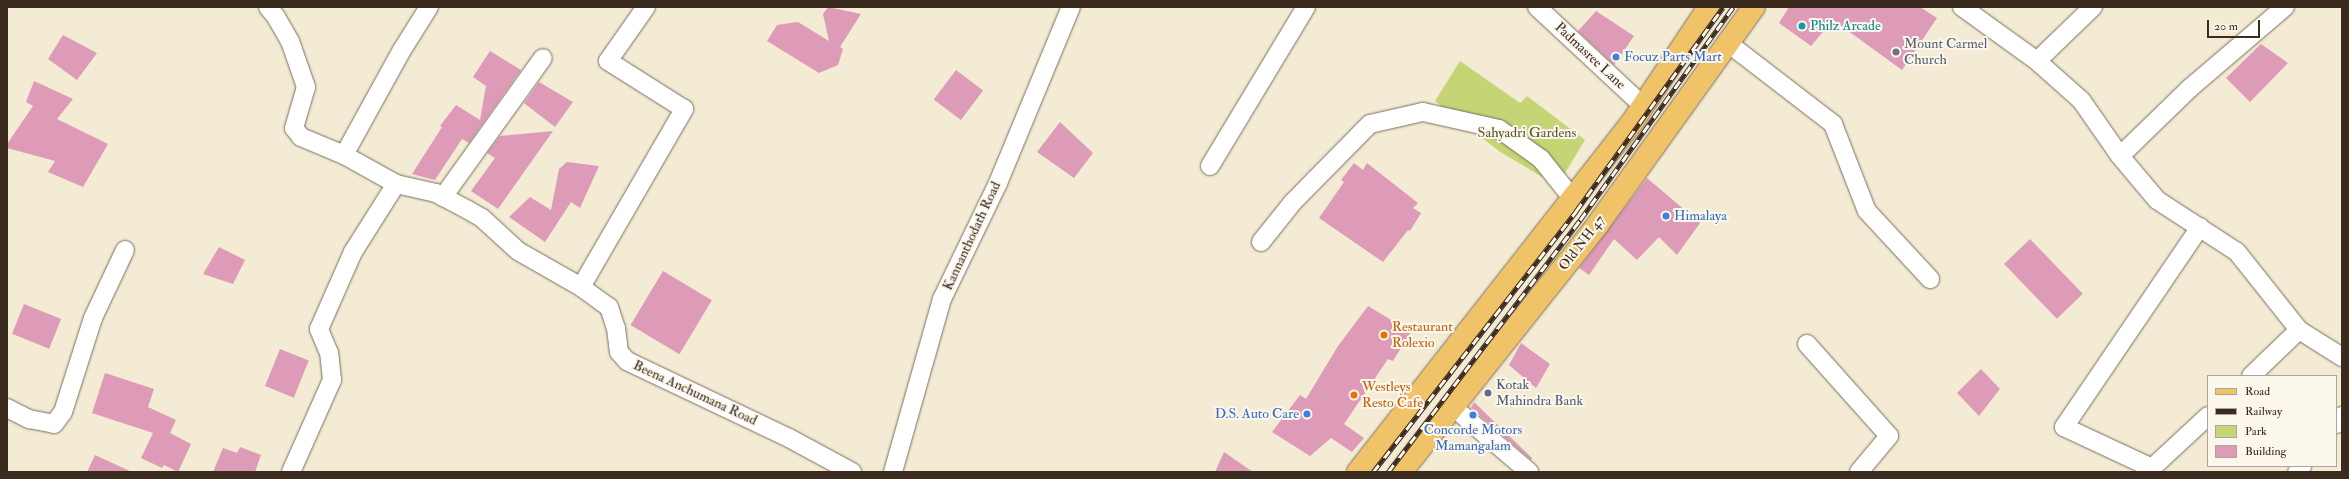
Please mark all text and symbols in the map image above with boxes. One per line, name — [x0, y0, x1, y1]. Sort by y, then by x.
scale bar — [2209, 12, 2262, 38]
place label: Philz Arcade — [1810, 18, 1881, 34]
street label: Padmasree Lane — [1551, 19, 1629, 93]
text: 20 m — [2214, 19, 2238, 34]
marker: Philz Arcade — [1797, 21, 1807, 31]
place label: Mount Carmel Church — [1904, 36, 1987, 68]
marker: Mount Carmel Church — [1891, 47, 1901, 57]
place label: Focuz Parts Mart — [1624, 49, 1722, 65]
marker: Focuz Parts Mart — [1611, 52, 1621, 62]
park label: Sahyadri Gardens — [1478, 125, 1576, 141]
street label: Kannanthodath Road — [939, 179, 1005, 293]
place label: Himalaya — [1674, 208, 1727, 224]
marker: Himalaya — [1661, 211, 1671, 221]
street label: Old NH 47 — [1555, 212, 1609, 274]
place label: Restaurant Rolexio — [1392, 319, 1453, 352]
marker: Restaurant Rolexio — [1379, 330, 1389, 340]
street label: Beena Anchumana Road — [630, 357, 760, 429]
legend — [2207, 375, 2337, 467]
place label: Kotak Mahindra Bank — [1496, 377, 1583, 410]
place label: Westleys Resto Cafe — [1362, 379, 1423, 412]
text: Road — [2245, 384, 2270, 399]
marker: Kotak Mahindra Bank — [1483, 388, 1493, 398]
marker: Westleys Resto Cafe — [1349, 390, 1359, 400]
text: Railway — [2245, 404, 2282, 419]
place label: D.S. Auto Care — [1215, 406, 1299, 422]
marker: D.S. Auto Care — [1302, 409, 1312, 419]
marker: Concorde Motors Mamangalam — [1468, 410, 1478, 420]
place label: Concorde Motors Mamangalam — [1424, 422, 1522, 454]
text: Park — [2245, 424, 2267, 439]
text: Building — [2245, 444, 2286, 459]

